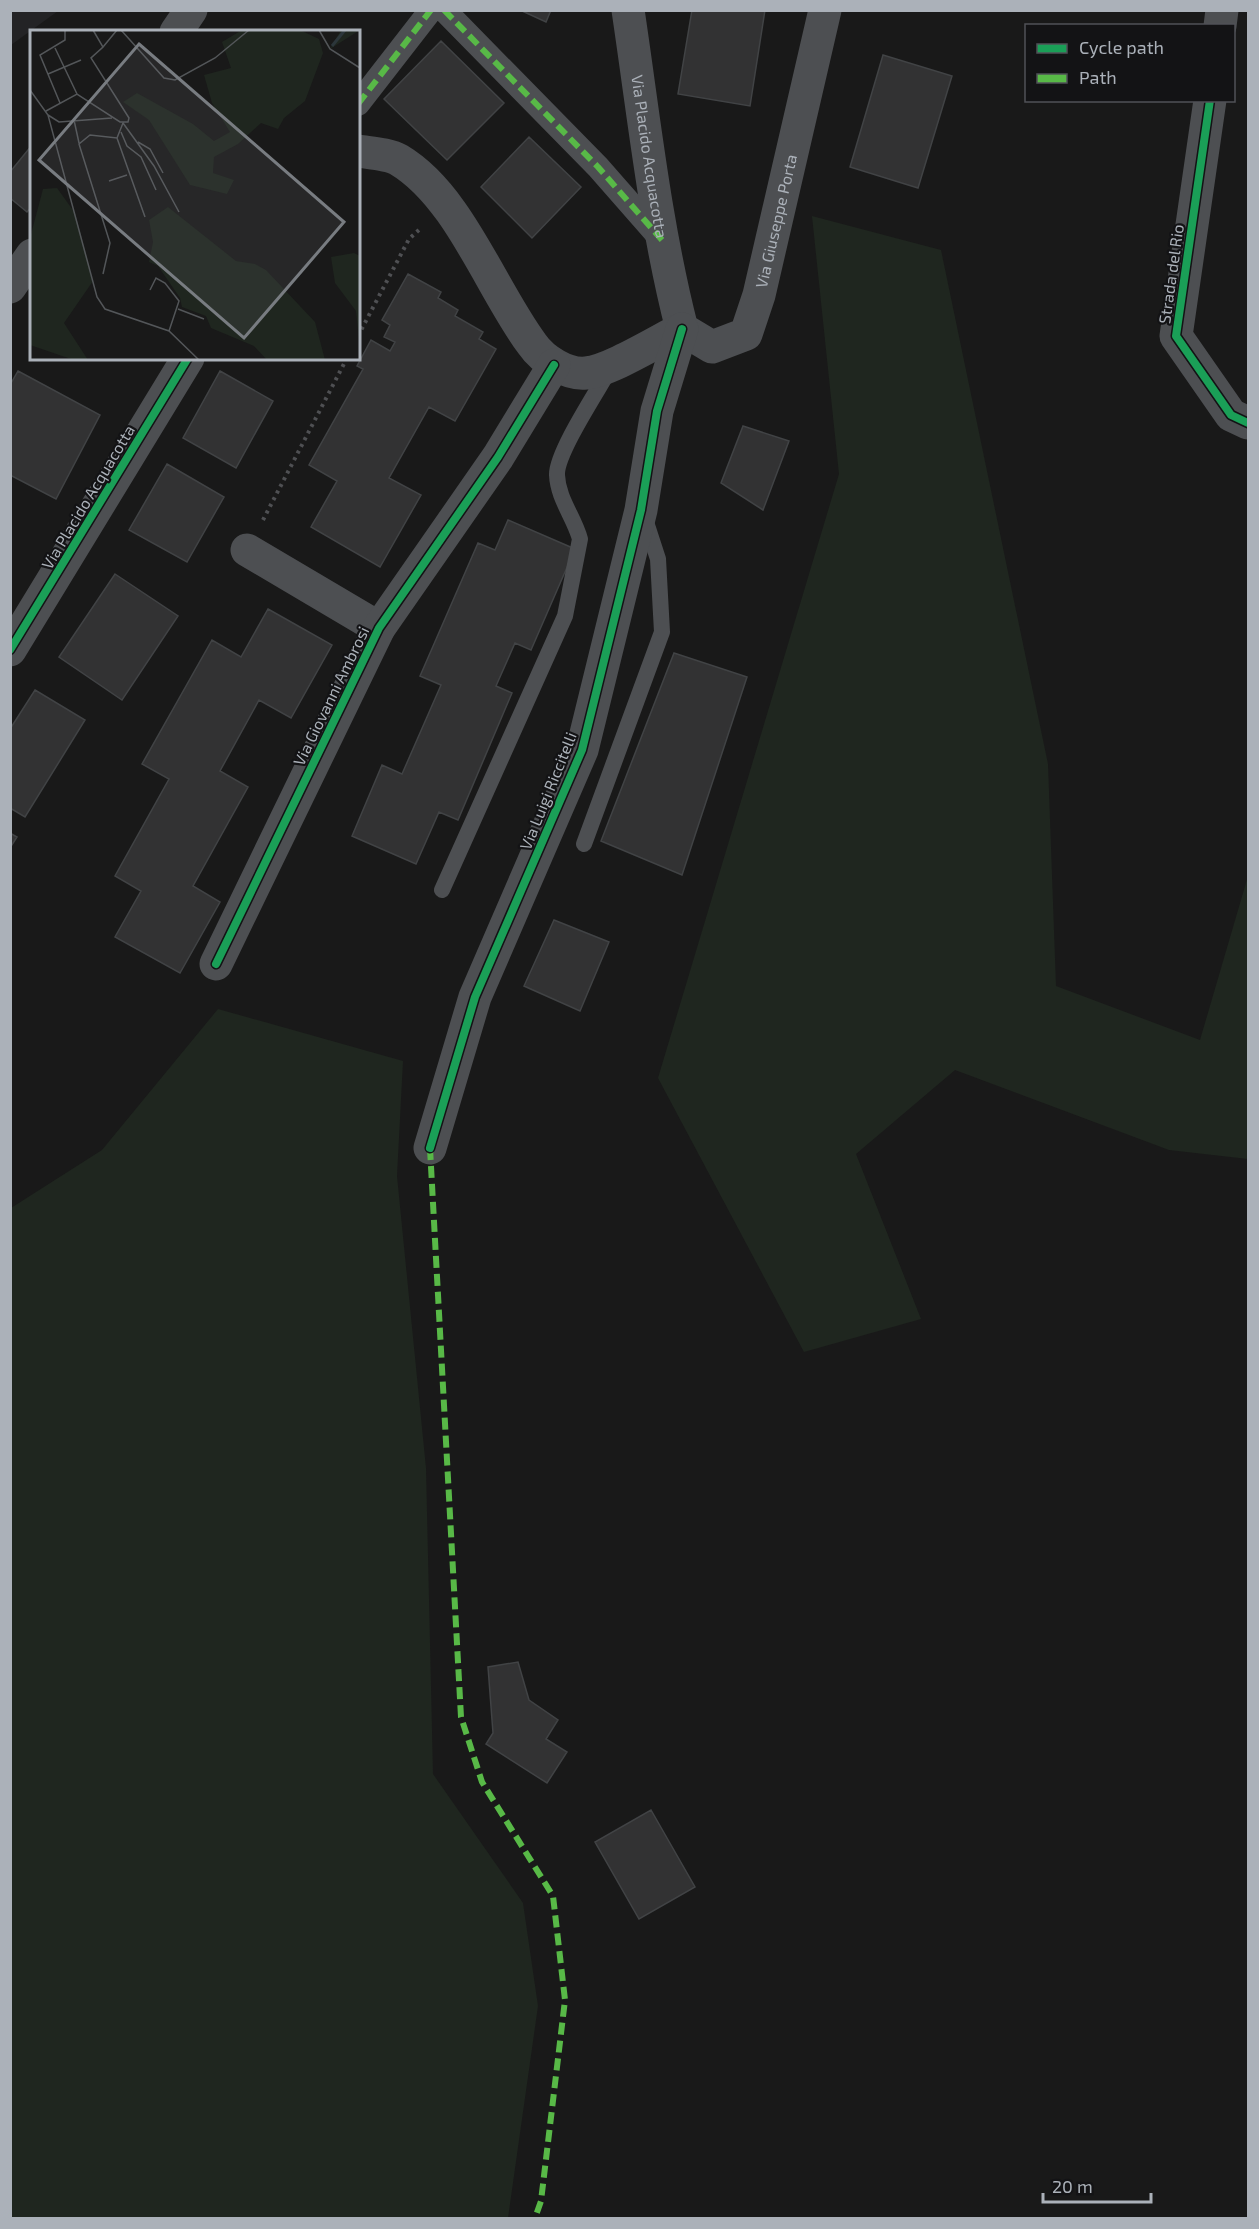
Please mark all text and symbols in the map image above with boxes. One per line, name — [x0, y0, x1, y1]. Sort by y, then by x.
legend — [1025, 24, 1235, 102]
inset map — [30, 30, 360, 360]
text: Cycle path — [1079, 36, 1164, 58]
text: Path — [1079, 66, 1117, 88]
street label: Via Placido Acquacotta — [628, 74, 672, 239]
street label: Via Giuseppe Porta — [751, 152, 800, 290]
street label: Strada del Rio — [1154, 223, 1187, 325]
street label: Via Placido Acquacotta — [37, 421, 138, 572]
street label: Via Giovanni Ambrosi — [289, 623, 373, 768]
street label: Via Luigi Riccitelli — [515, 729, 580, 852]
scale bar — [1043, 2166, 1151, 2204]
text: 20 m — [1052, 2175, 1093, 2197]

